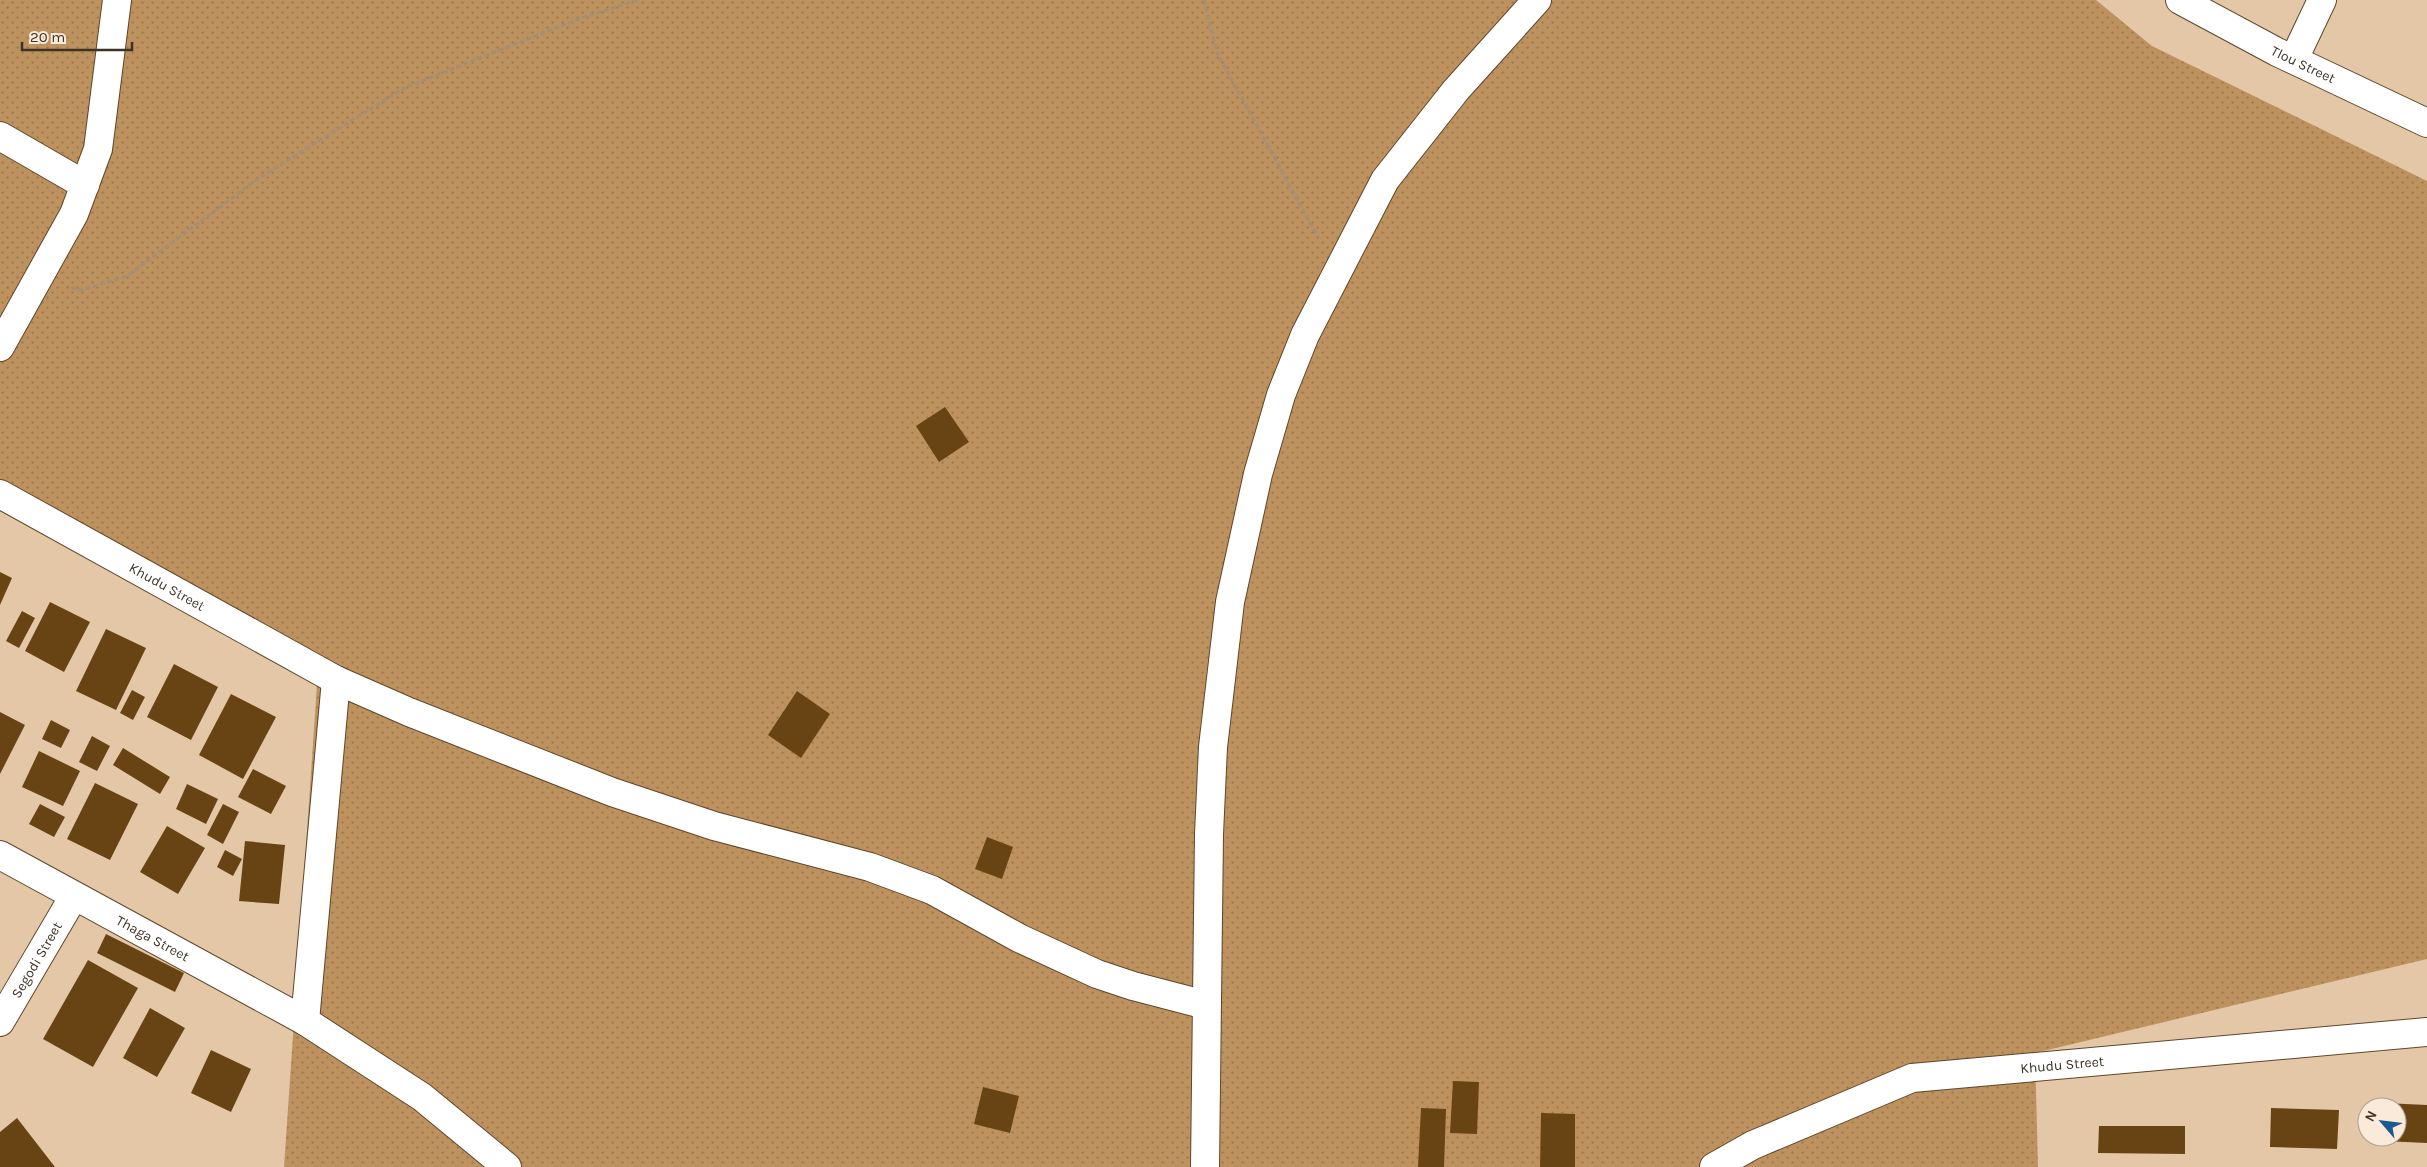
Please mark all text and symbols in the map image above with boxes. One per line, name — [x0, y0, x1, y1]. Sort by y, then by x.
scale bar — [22, 20, 132, 52]
text: 20 m — [30, 28, 65, 46]
street label: Tlou Street — [2268, 42, 2338, 87]
street label: Khudu Street — [126, 559, 208, 614]
street label: Thaga Street — [113, 911, 192, 965]
street label: Segodi Street — [7, 919, 65, 1001]
street label: Khudu Street — [2019, 1052, 2105, 1077]
north arrow — [2357, 1097, 2407, 1147]
text: N — [2361, 1108, 2381, 1125]

